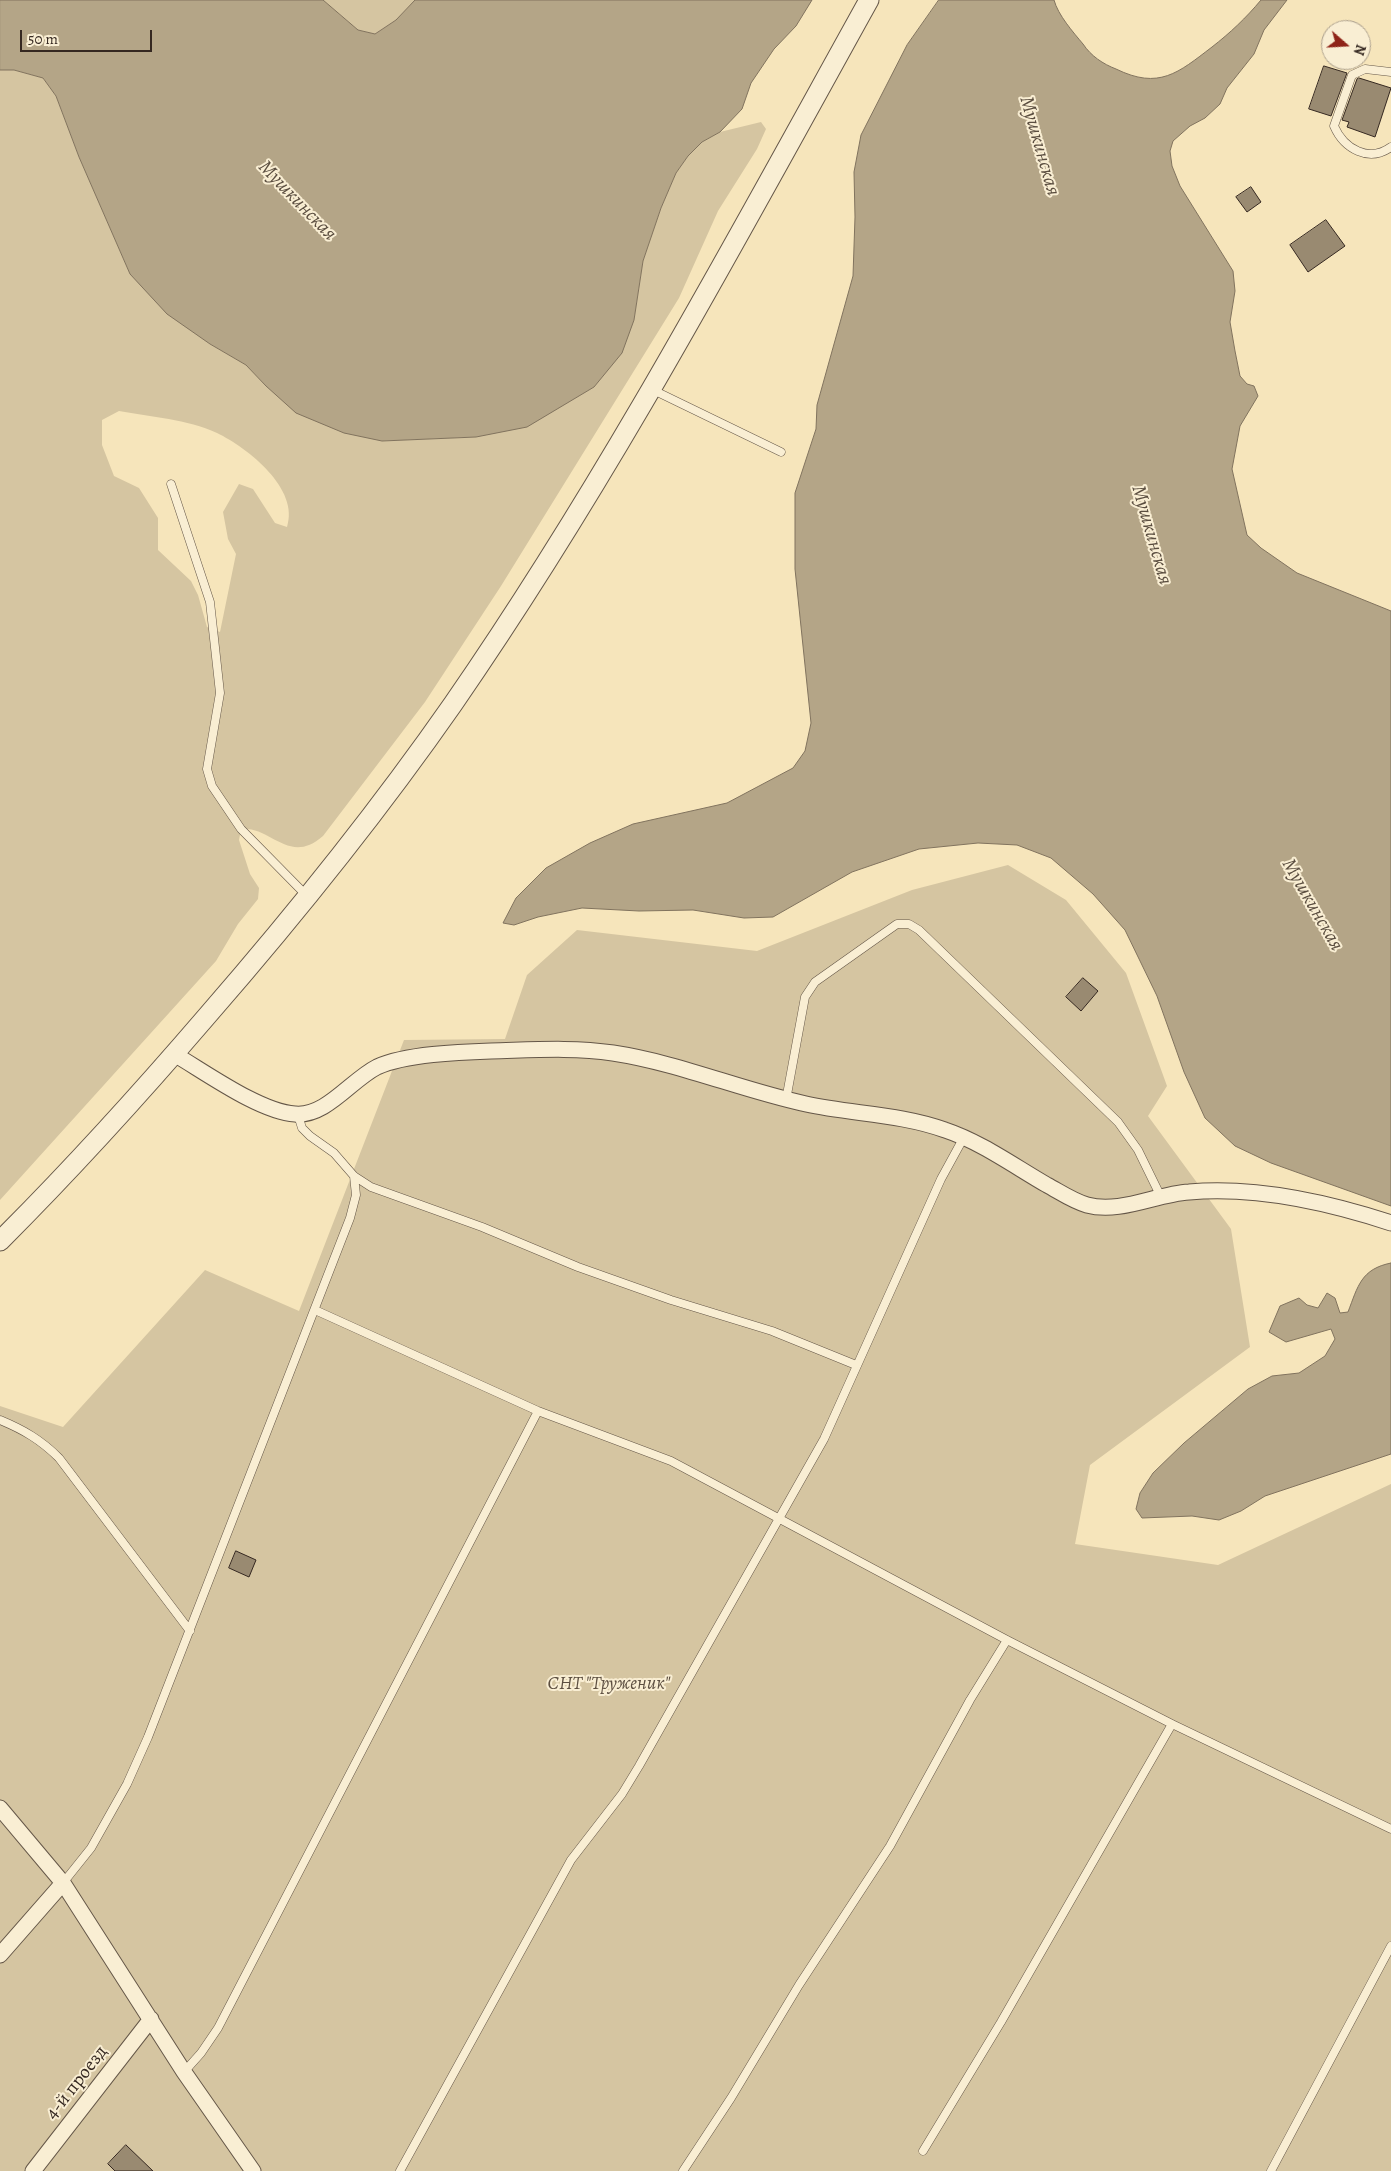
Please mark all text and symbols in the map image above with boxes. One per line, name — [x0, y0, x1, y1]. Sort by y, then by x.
scale bar — [22, 20, 155, 52]
north arrow — [1321, 20, 1371, 70]
text: 50 m — [28, 29, 58, 49]
text: N — [1349, 42, 1370, 58]
water label: Мушкинская — [1013, 93, 1065, 199]
water label: Мушкинская — [253, 156, 341, 246]
water label: Мушкинская — [1125, 482, 1177, 588]
water label: Мушкинская — [1276, 855, 1348, 955]
park label: СНТ "Труженик" — [548, 1673, 670, 1695]
street label: 4-й проезд — [41, 2042, 113, 2124]

